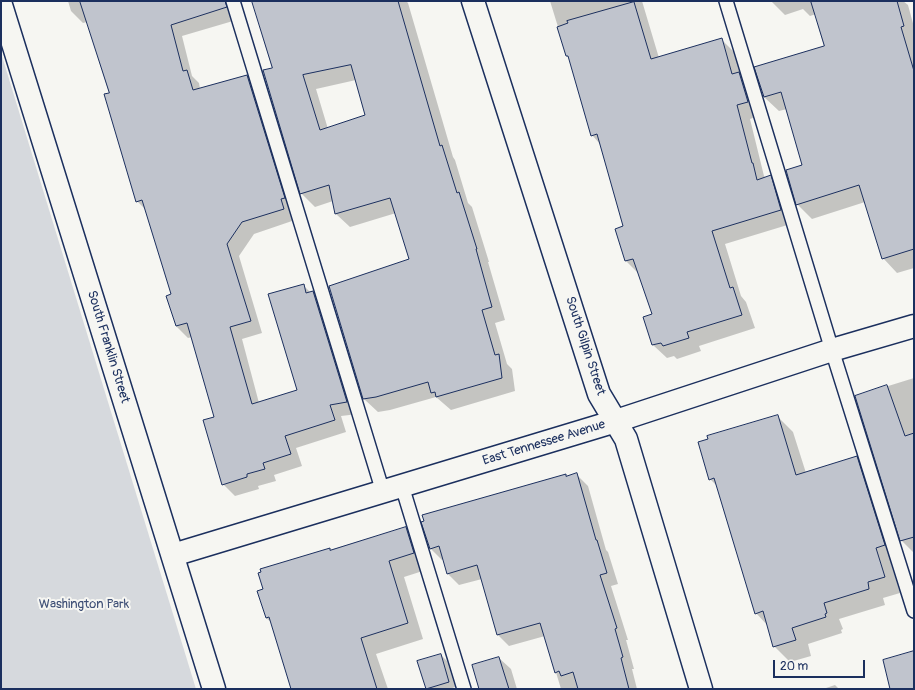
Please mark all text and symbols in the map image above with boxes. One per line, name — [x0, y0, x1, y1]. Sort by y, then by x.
street label: South Franklin Street — [83, 289, 133, 405]
street label: South Gilpin Street — [562, 295, 608, 397]
street label: East Tennessee Avenue — [481, 417, 607, 469]
park label: Washington Park — [39, 597, 129, 613]
scale bar — [775, 652, 867, 678]
text: 20 m — [780, 659, 808, 674]

